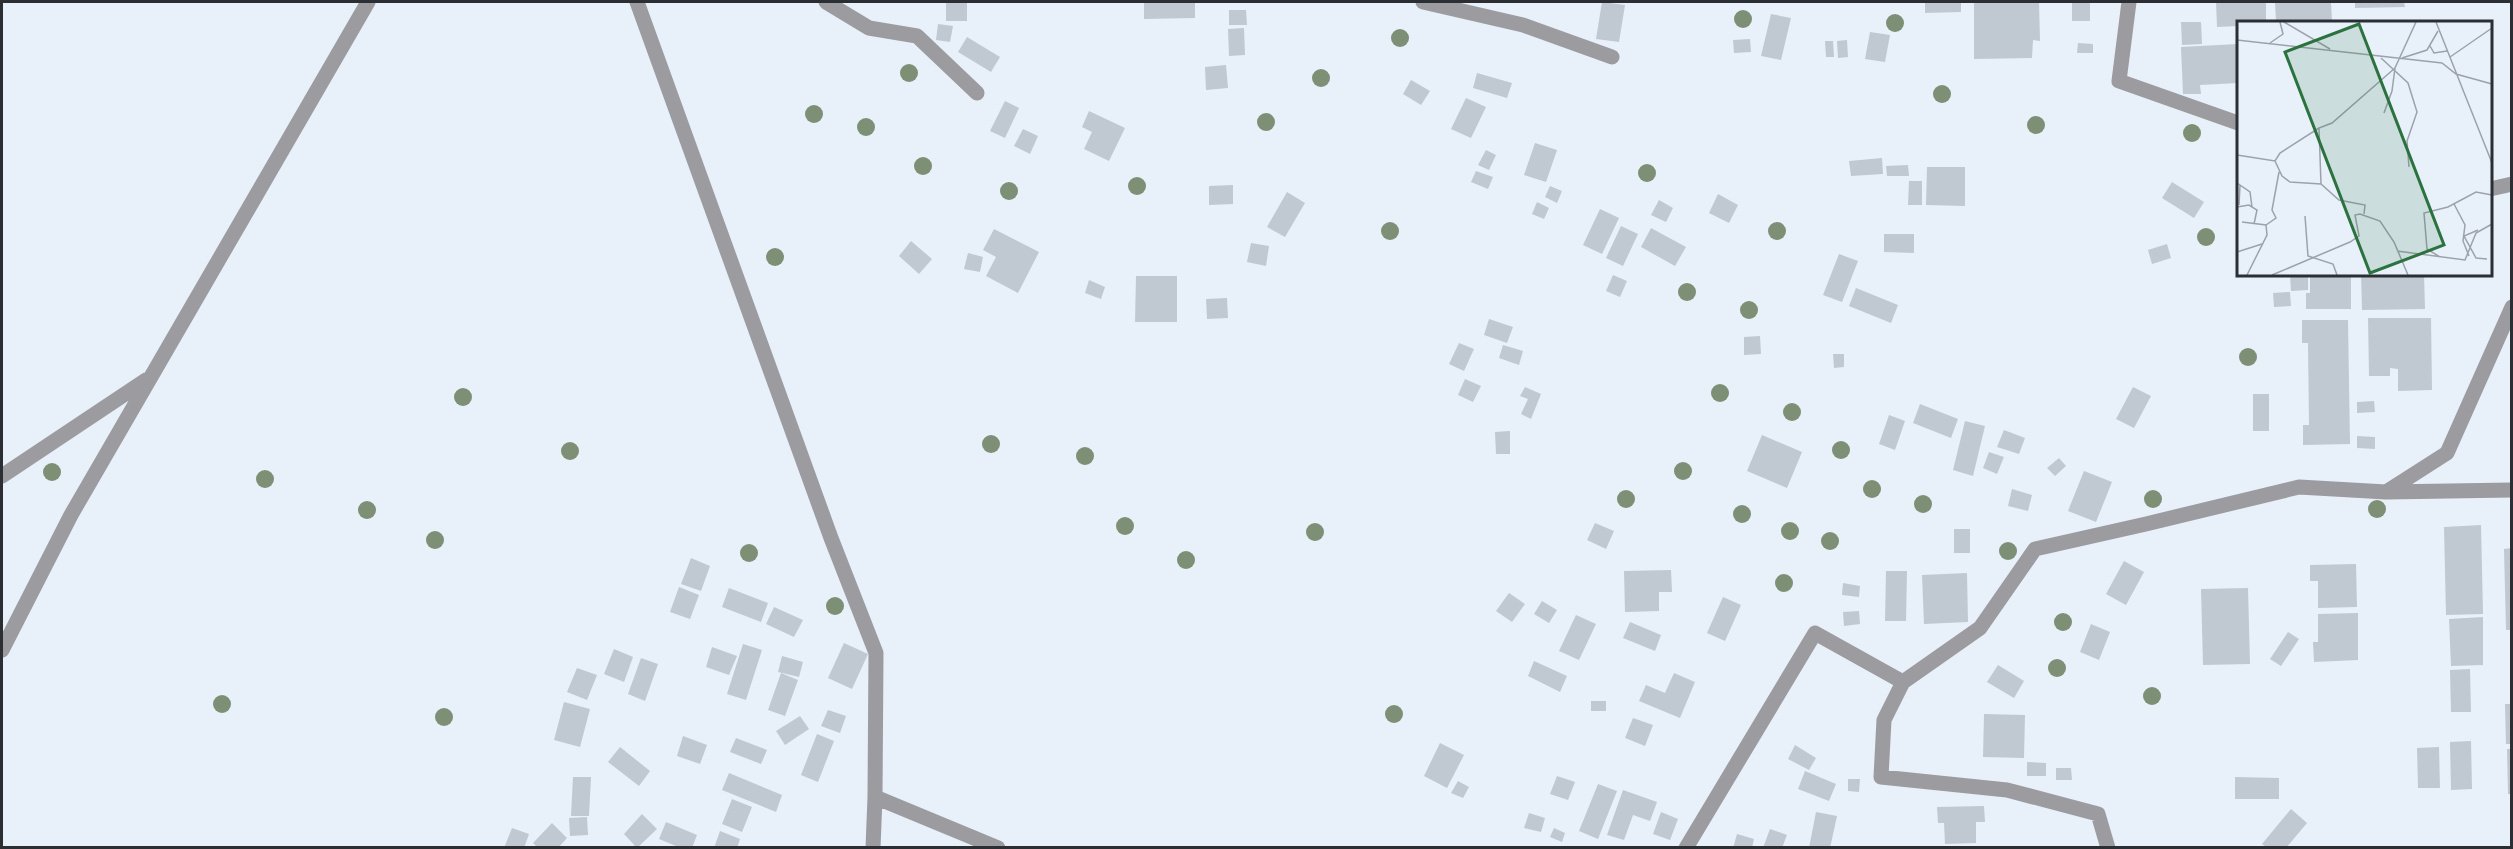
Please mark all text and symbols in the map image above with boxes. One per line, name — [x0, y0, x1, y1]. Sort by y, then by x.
inset map — [2237, 21, 2492, 276]

